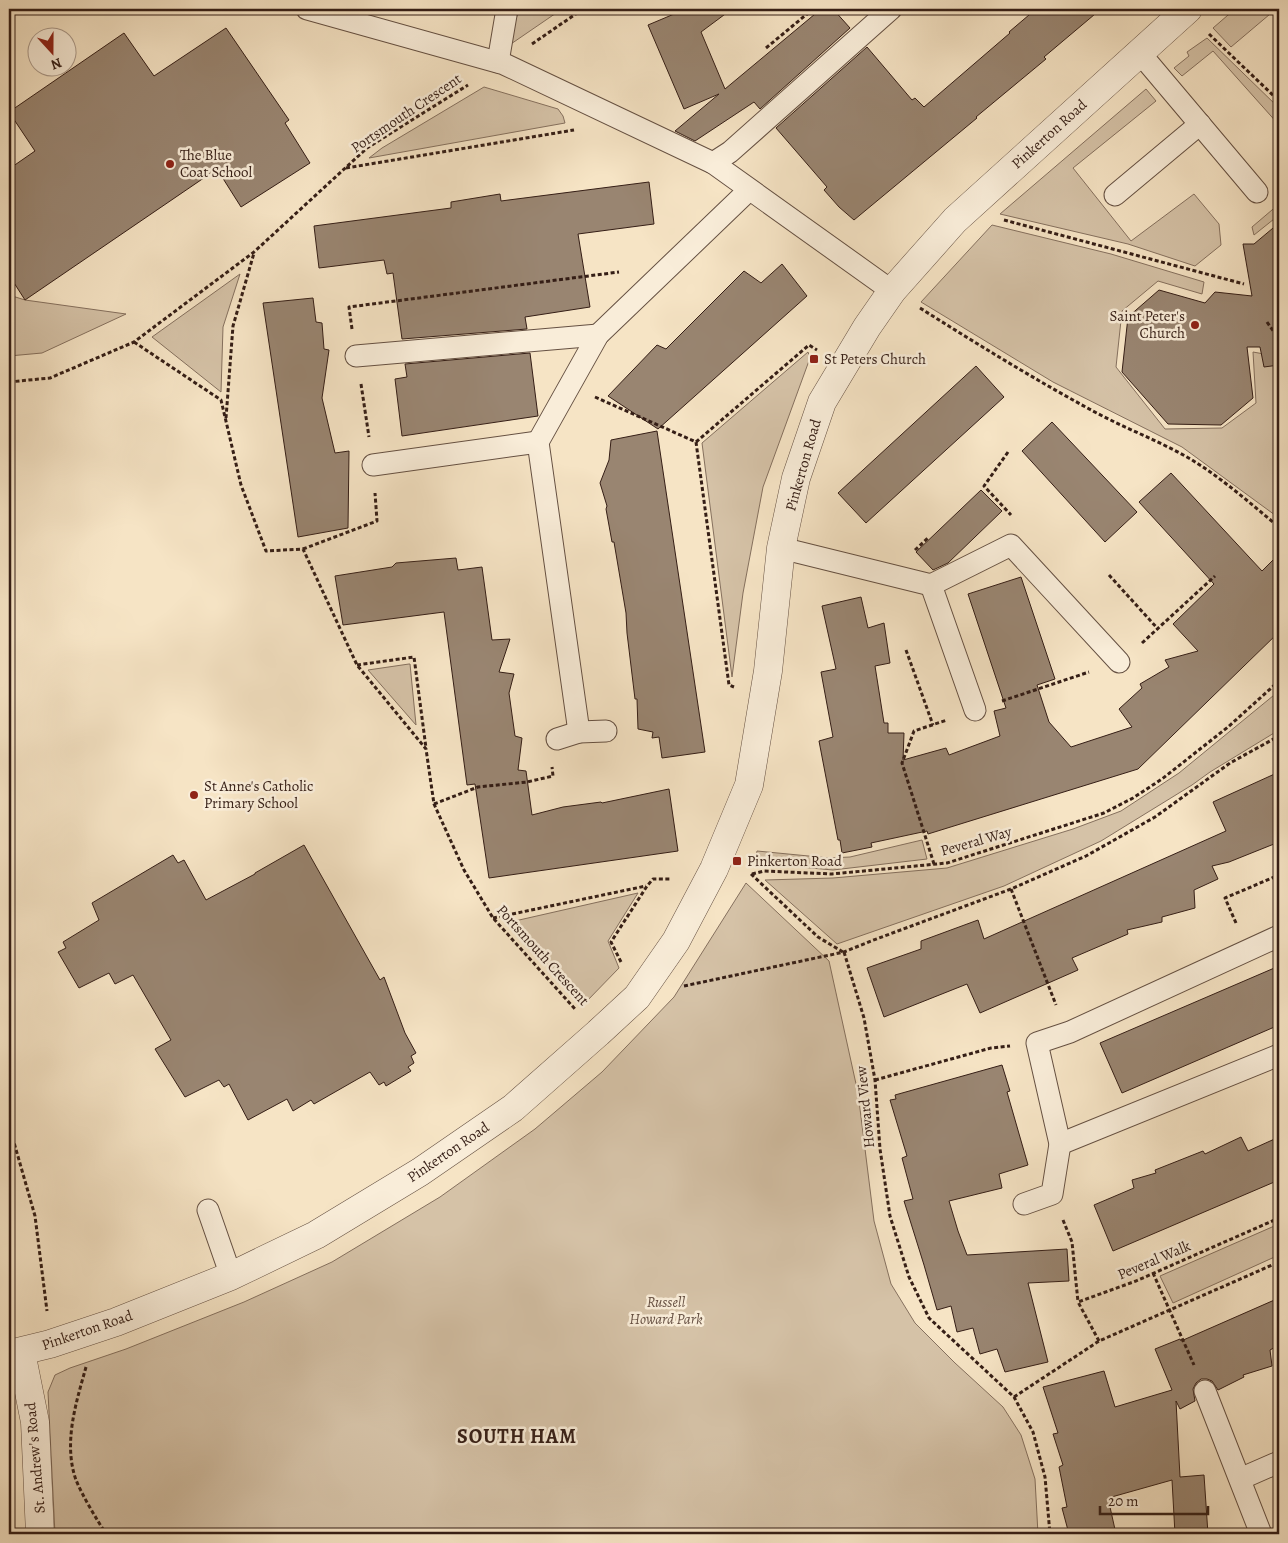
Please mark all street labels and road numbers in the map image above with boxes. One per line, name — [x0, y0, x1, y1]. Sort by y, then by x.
street label: Portsmouth Crescent — [347, 69, 465, 157]
street label: Pinkerton Road — [1007, 94, 1092, 173]
street label: Pinkerton Road — [780, 416, 826, 513]
street label: Peveral Way — [938, 821, 1014, 861]
street label: Portsmouth Crescent — [492, 900, 594, 1010]
street label: Howard View — [851, 1065, 879, 1149]
street label: Pinkerton Road — [403, 1117, 494, 1187]
street label: Peveral Walk — [1114, 1235, 1194, 1284]
street label: Pinkerton Road — [39, 1305, 136, 1355]
street label: St. Andrew's Road — [20, 1401, 50, 1514]

